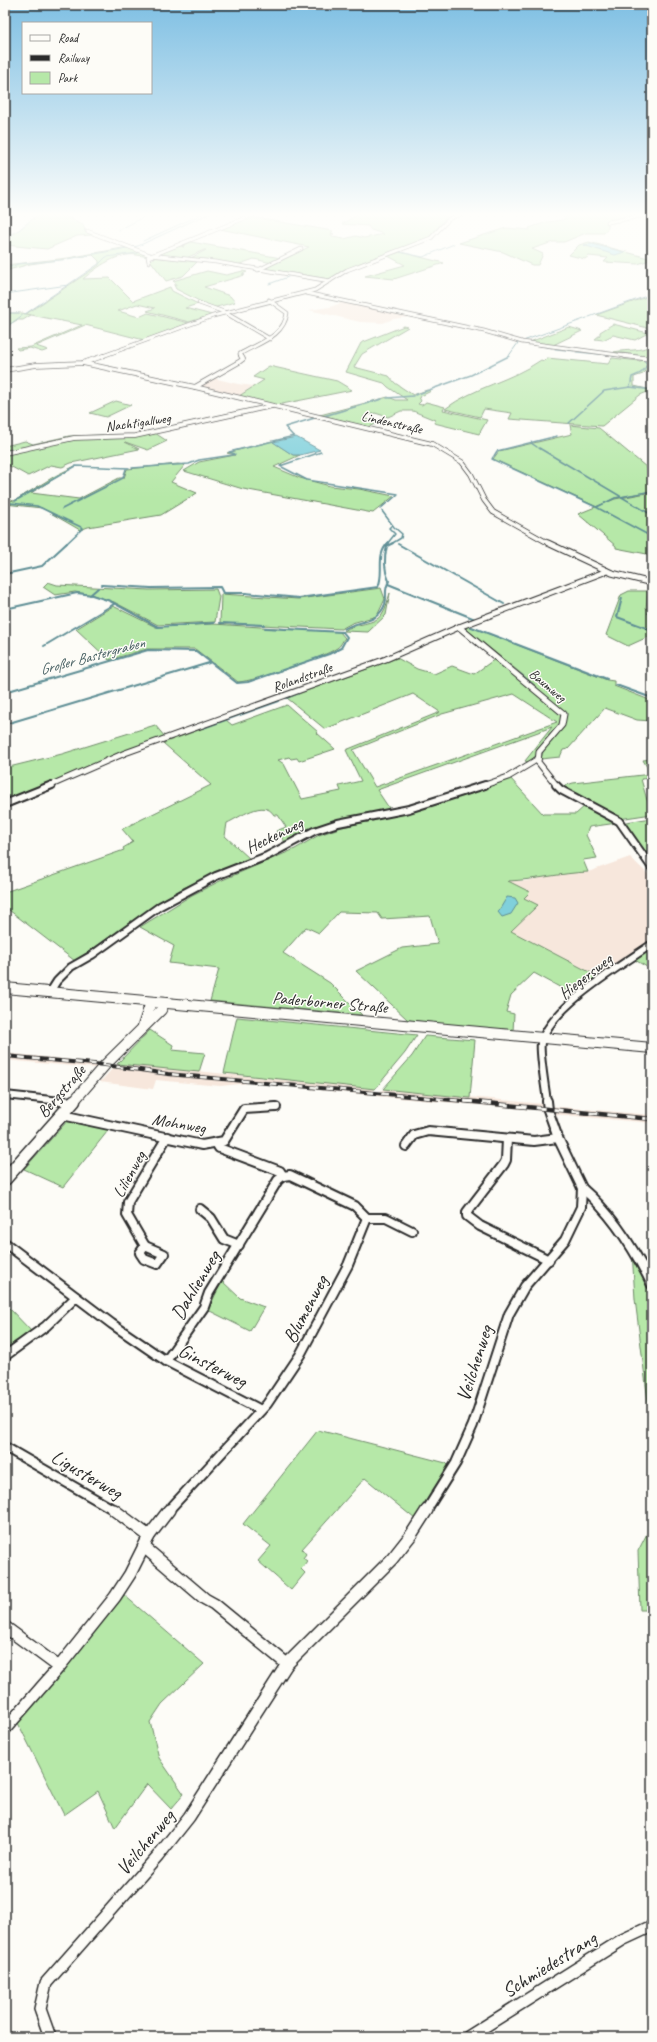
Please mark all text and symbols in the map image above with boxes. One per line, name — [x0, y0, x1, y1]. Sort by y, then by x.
legend — [22, 22, 152, 94]
text: Road — [58, 30, 80, 46]
text: Railway — [58, 50, 90, 66]
text: Park — [58, 70, 79, 86]
street label: Lindenstraße — [360, 407, 425, 438]
street label: Nachtigallweg — [105, 409, 173, 435]
water label: Großer Bastergraben — [38, 633, 148, 680]
street label: Rolandstraße — [270, 658, 336, 696]
street label: Baumweg — [526, 665, 570, 706]
street label: Heckenweg — [242, 812, 308, 858]
street label: Hiegersweg — [554, 948, 618, 1004]
street label: Paderborner Straße — [272, 987, 390, 1018]
street label: Bergstraße — [33, 1059, 91, 1122]
street label: Mohnweg — [150, 1108, 208, 1139]
street label: Lilienweg — [108, 1146, 151, 1201]
street label: Dahlienweg — [165, 1245, 227, 1324]
street label: Blumenweg — [277, 1269, 335, 1347]
street label: Veilchenweg — [450, 1320, 499, 1404]
street label: Ginsterweg — [174, 1338, 253, 1394]
street label: Ligusterweg — [47, 1444, 128, 1506]
street label: Veilchenweg — [111, 1803, 181, 1880]
street label: Schmiedestrang — [497, 1925, 603, 2003]

